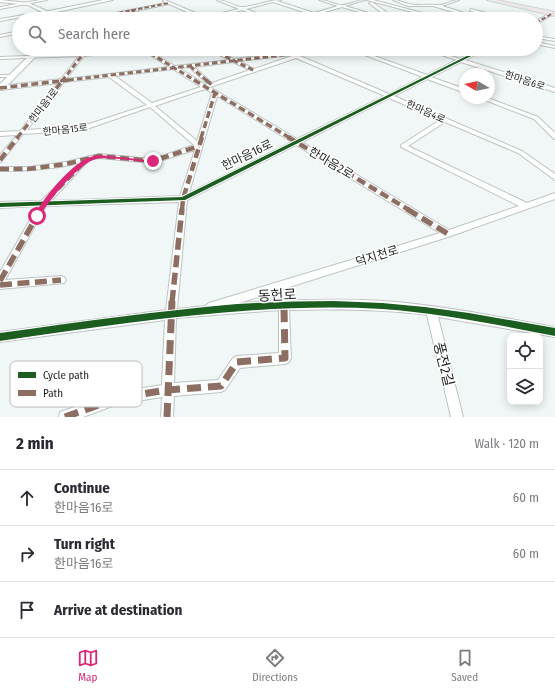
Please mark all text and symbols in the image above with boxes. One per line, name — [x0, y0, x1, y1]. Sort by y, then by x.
search box — [12, 12, 543, 56]
icon: search — [26, 23, 48, 45]
text: Search here — [58, 25, 130, 43]
north arrow — [459, 68, 495, 104]
street label: 한마음6로 — [503, 69, 546, 93]
street label: 한마음1로 — [27, 86, 61, 125]
street label: 한마음4로 — [404, 98, 447, 126]
street label: 한마음15로 — [42, 122, 88, 138]
street label: 한마음16로 — [219, 137, 275, 173]
street label: 한마음2로 — [306, 144, 356, 182]
route end — [144, 152, 162, 170]
route start — [28, 207, 46, 225]
street label: 덕지천로 — [354, 243, 400, 269]
street label: 동헌로 — [257, 286, 297, 305]
map controls — [507, 333, 543, 405]
button: locate — [507, 333, 543, 369]
street label: 풍전2길 — [430, 340, 457, 388]
legend — [10, 361, 142, 407]
text: Cycle path — [43, 369, 89, 382]
button: layers — [507, 369, 543, 405]
text: Path — [43, 387, 63, 400]
text: 2 min — [16, 433, 54, 454]
text: Walk · 120 m — [474, 436, 539, 451]
text: Continue — [54, 479, 110, 497]
icon: ahead — [16, 487, 38, 509]
text: 60 m — [513, 490, 539, 505]
text: 한마음16로 — [54, 500, 113, 515]
text: Turn right — [54, 535, 115, 553]
icon: right — [16, 543, 38, 565]
text: 60 m — [513, 546, 539, 561]
text: 한마음16로 — [54, 556, 113, 571]
icon: arrive — [16, 599, 38, 621]
text: Arrive at destination — [54, 601, 182, 619]
tab: Map — [77, 647, 99, 684]
tab: Directions — [252, 647, 298, 684]
tab: Saved — [451, 647, 478, 684]

